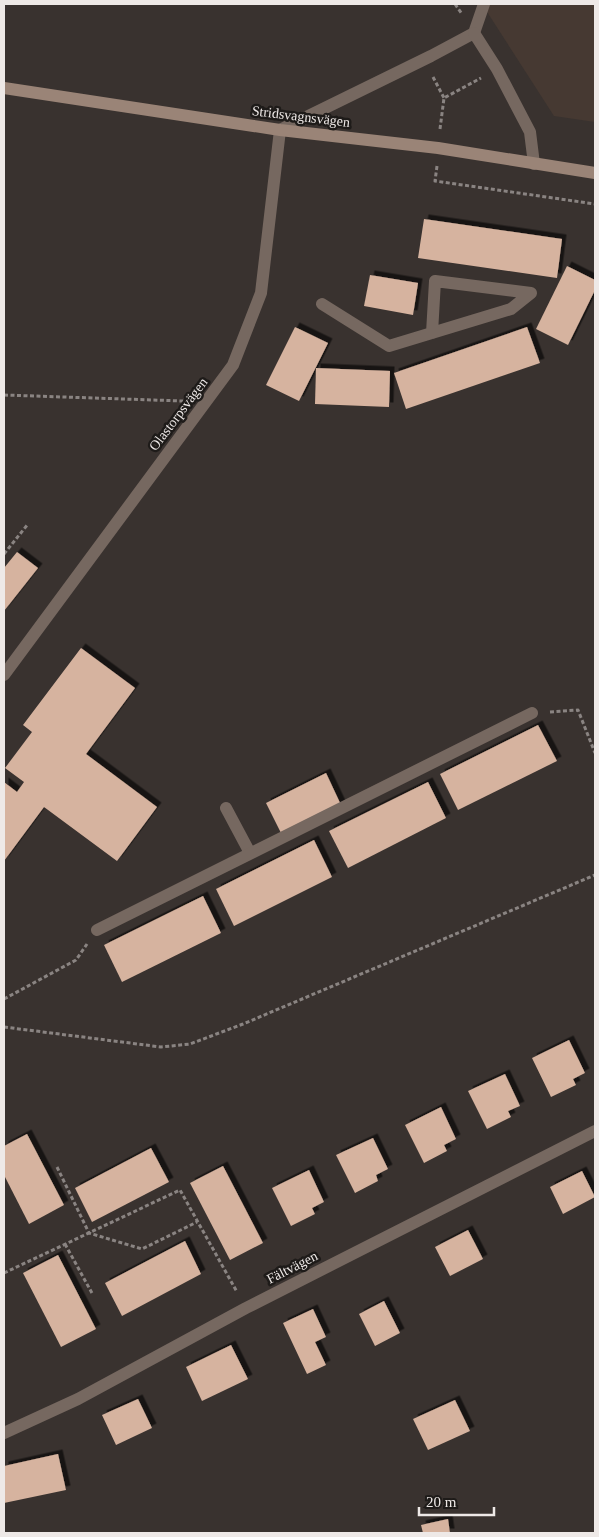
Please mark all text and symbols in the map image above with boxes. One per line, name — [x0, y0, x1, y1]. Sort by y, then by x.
street label: Stridsvagnsvägen — [251, 103, 351, 130]
street label: Olastorpsvägen — [146, 375, 211, 454]
street label: Fältvägen — [264, 1248, 320, 1287]
scale bar — [419, 1484, 494, 1516]
text: 20 m — [426, 1494, 457, 1510]

